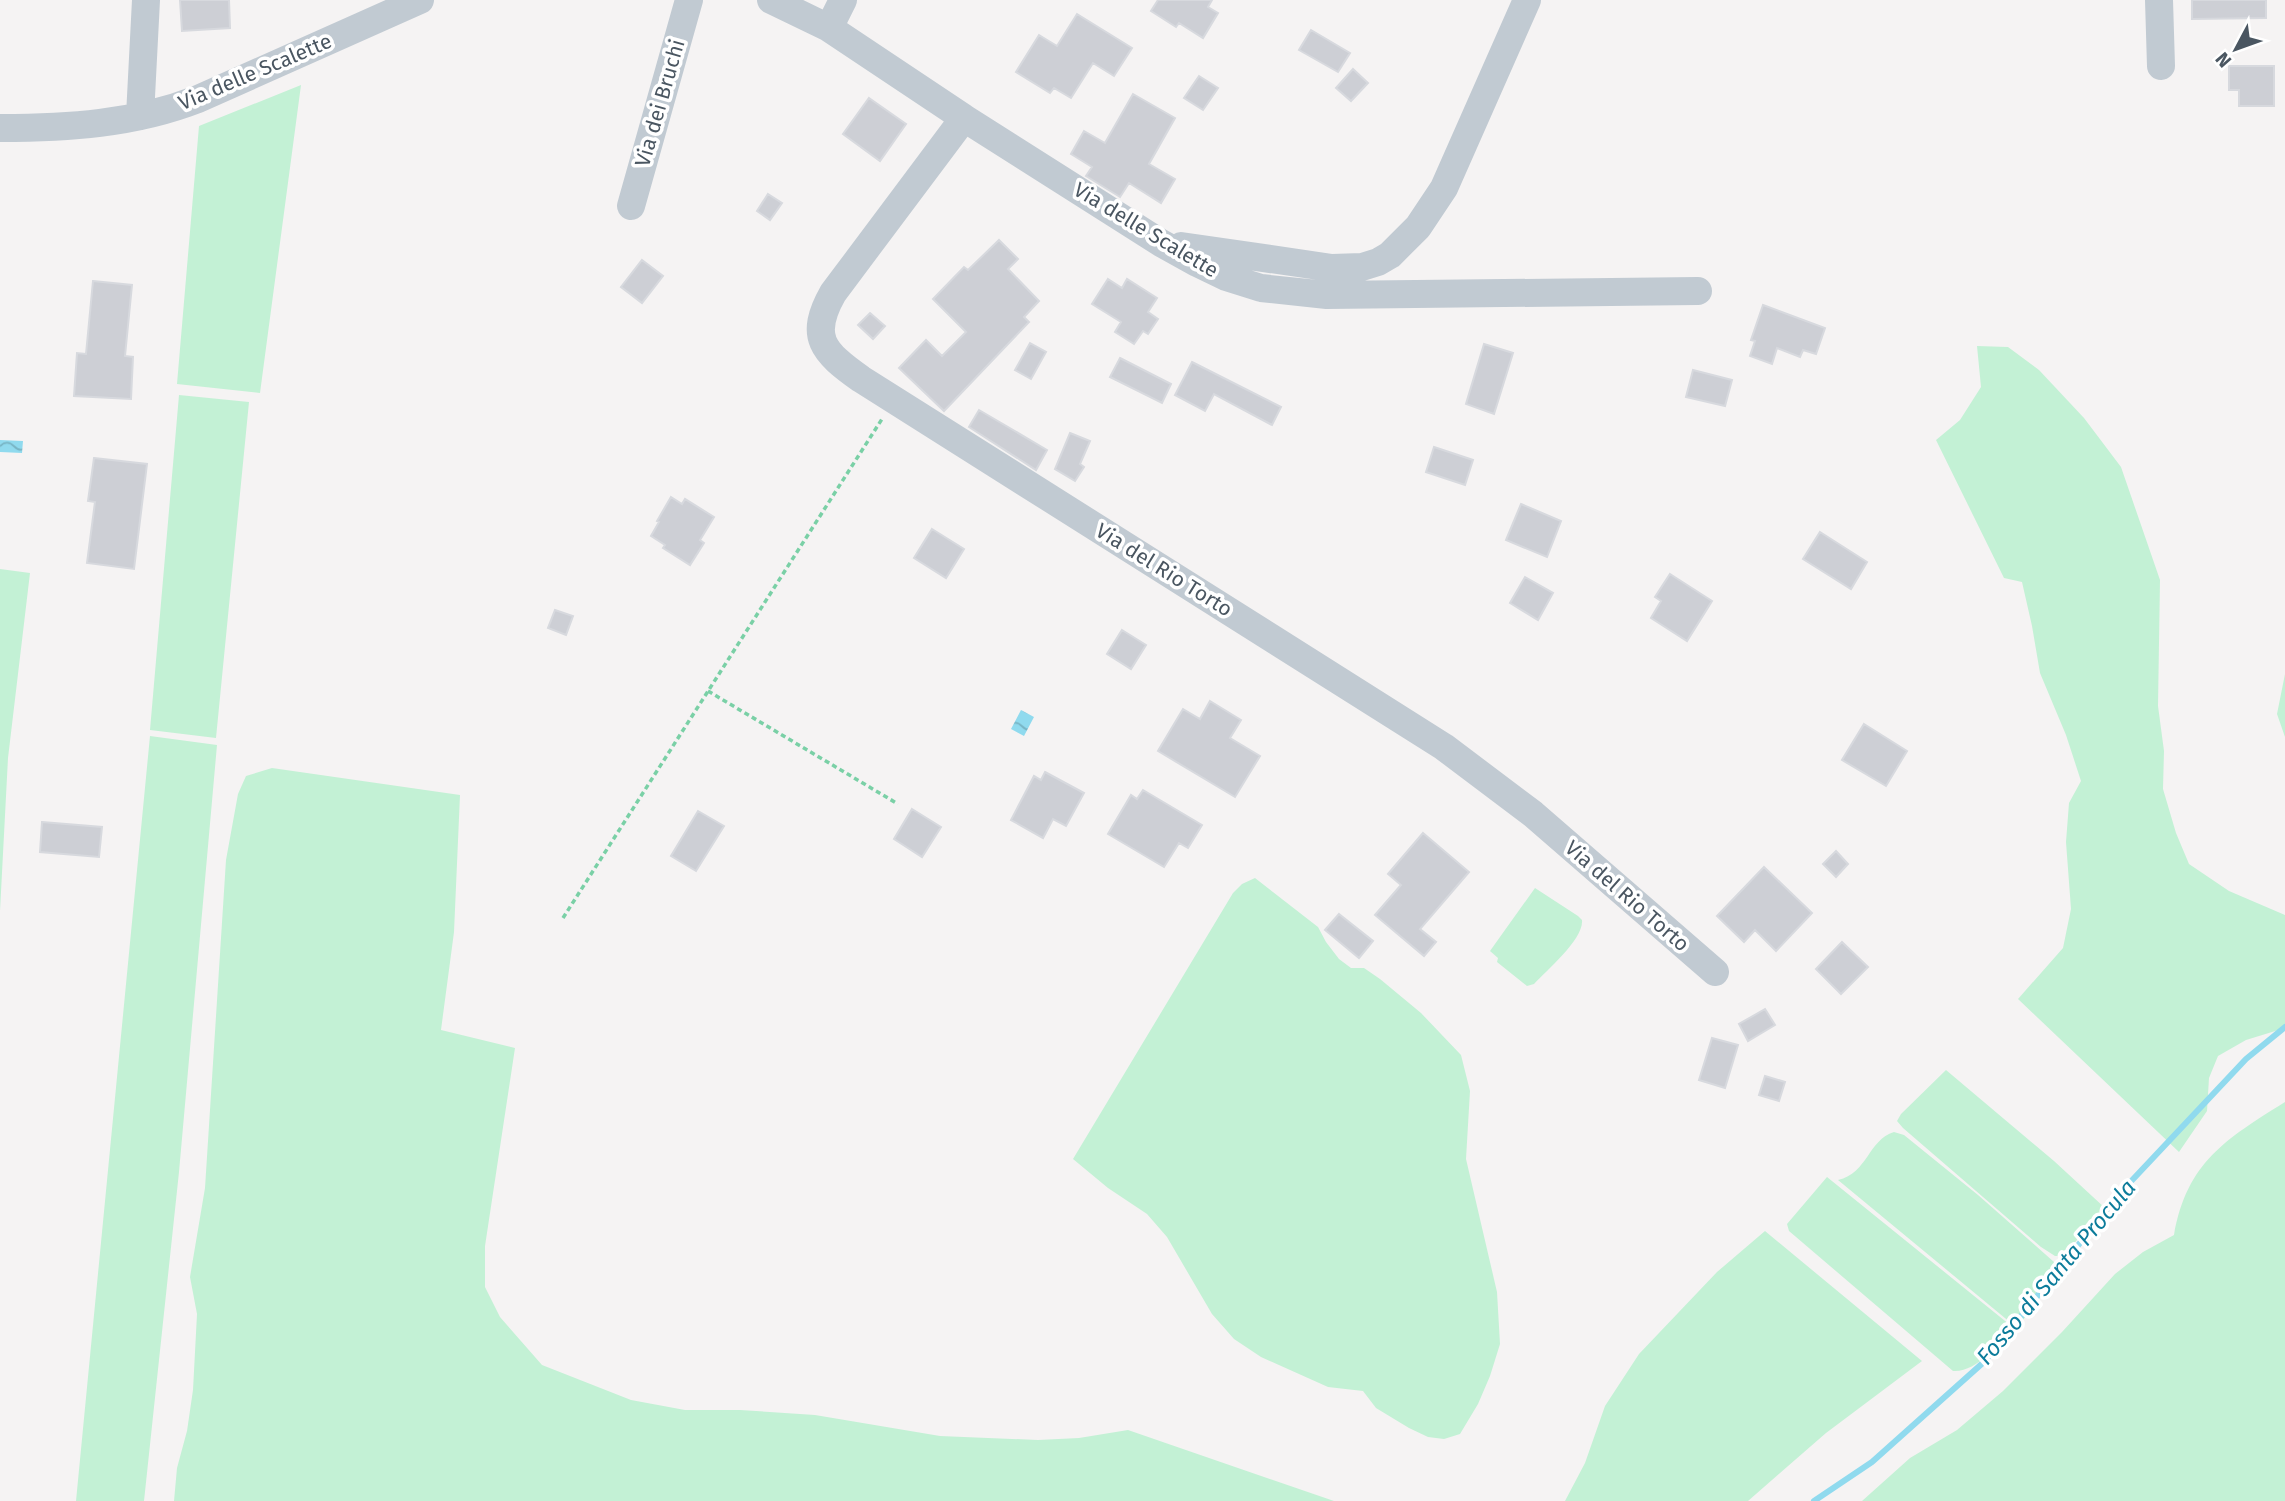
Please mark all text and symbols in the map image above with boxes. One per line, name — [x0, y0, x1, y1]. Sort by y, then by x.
north arrow — [2201, 14, 2271, 84]
street label: Via delle Scalette — [174, 28, 336, 116]
street label: Via dei Bruchi — [629, 36, 691, 170]
text: N — [2211, 48, 2236, 72]
street label: Via delle Scalette — [1069, 177, 1223, 283]
street label: Via del Rio Torto — [1091, 518, 1237, 622]
street label: Via del Rio Torto — [1559, 835, 1695, 957]
water label: Fosso di Santa Procula — [1970, 1174, 2142, 1370]

